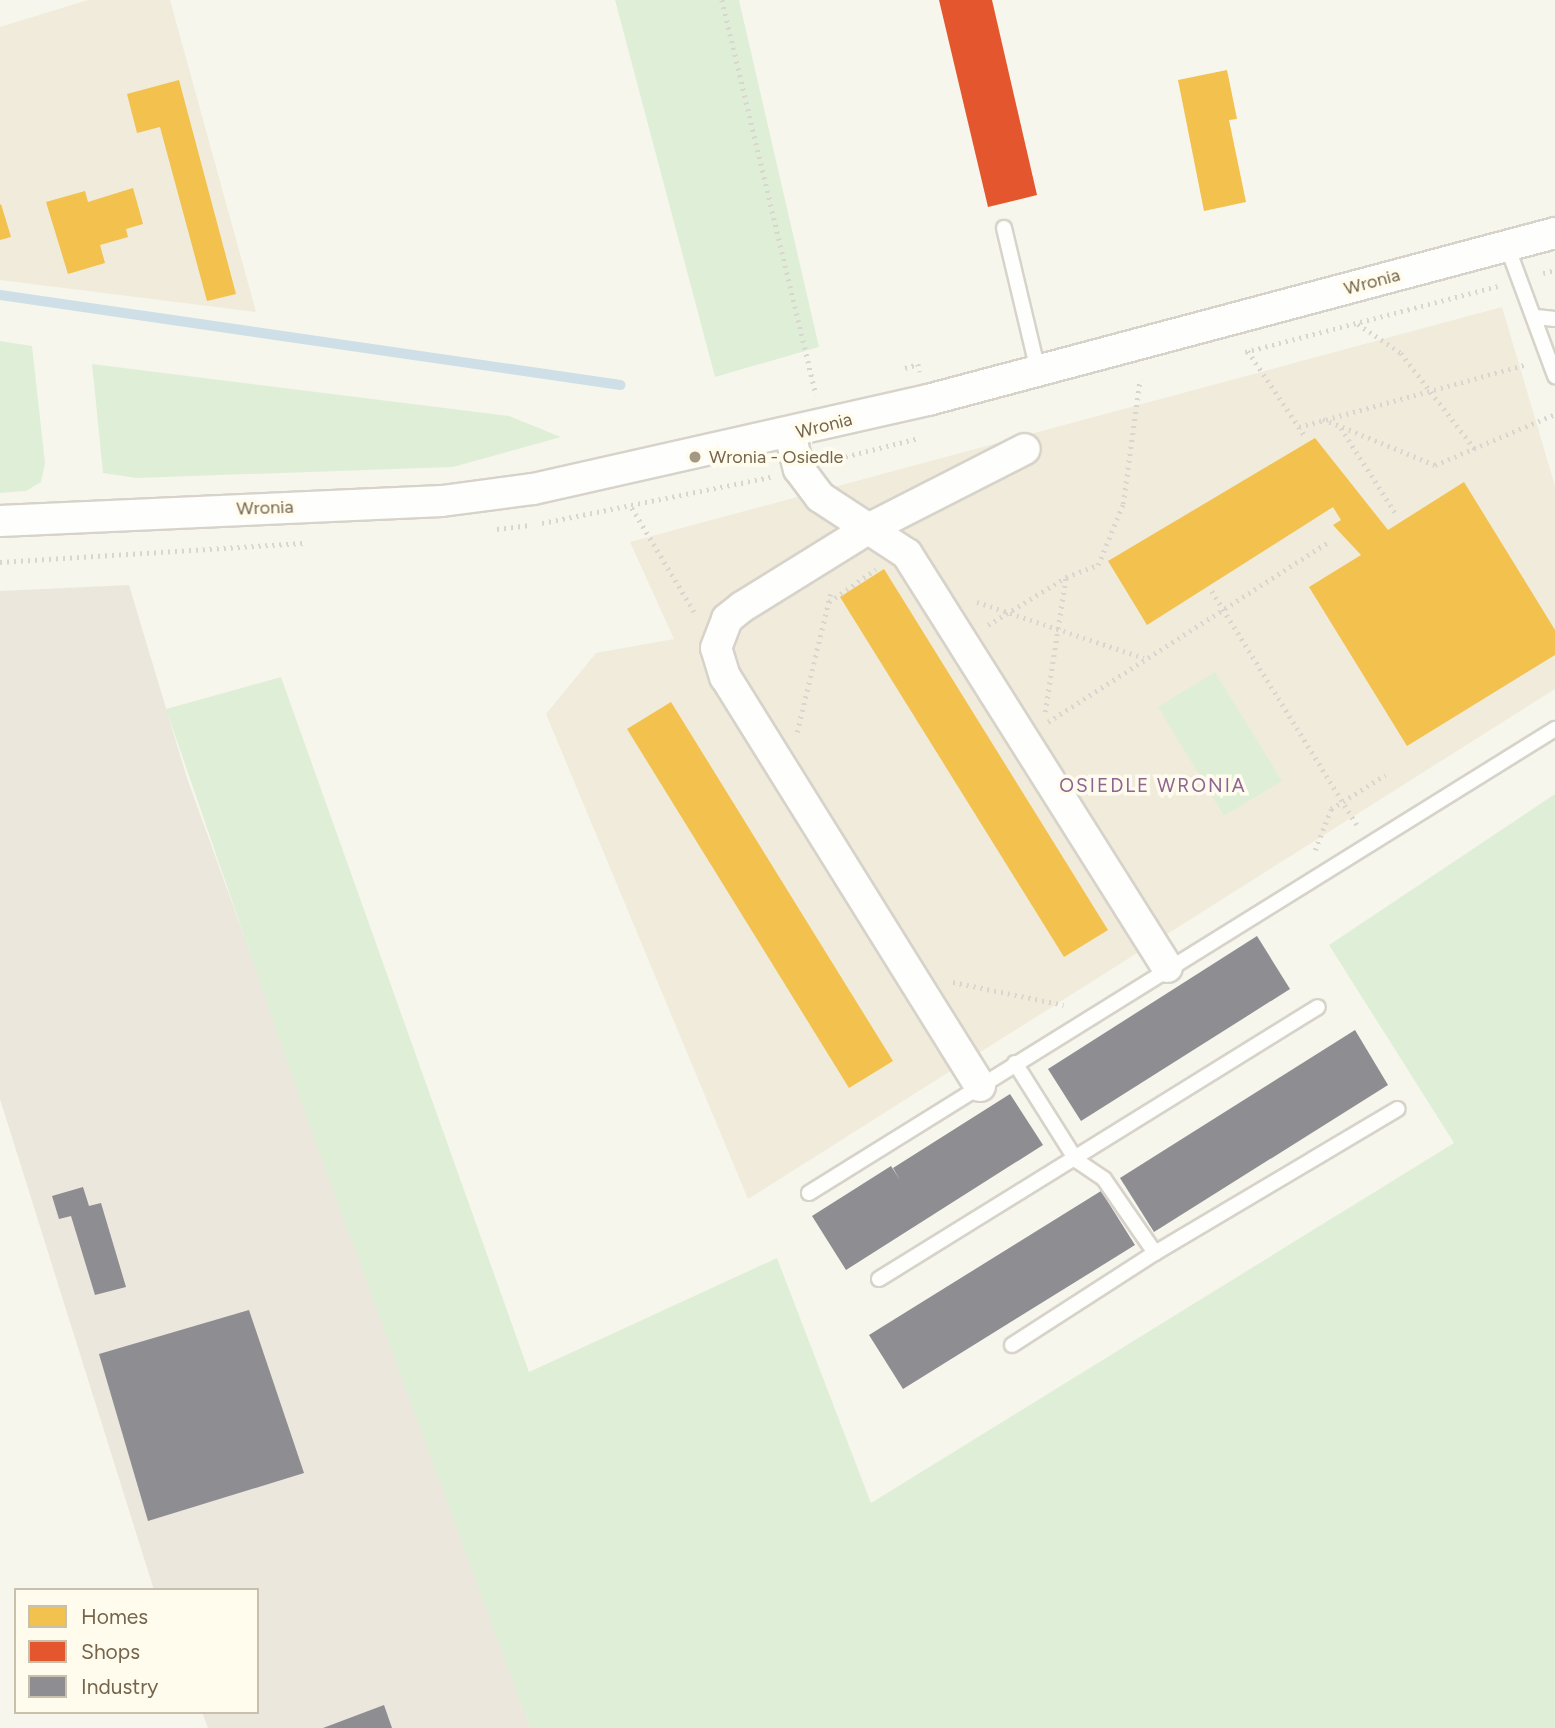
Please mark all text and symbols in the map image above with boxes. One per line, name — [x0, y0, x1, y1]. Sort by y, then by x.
street label: Wronia — [1342, 264, 1402, 300]
street label: Wronia — [794, 409, 854, 443]
place label: Wronia - Osiedle — [709, 446, 843, 468]
marker: Wronia - Osiedle — [687, 449, 703, 465]
street label: Wronia — [236, 496, 294, 520]
district label: OSIEDLE WRONIA — [1061, 775, 1245, 797]
legend — [14, 1588, 259, 1714]
text: Homes — [81, 1604, 148, 1629]
text: Shops — [81, 1639, 140, 1664]
text: Industry — [81, 1674, 158, 1699]

